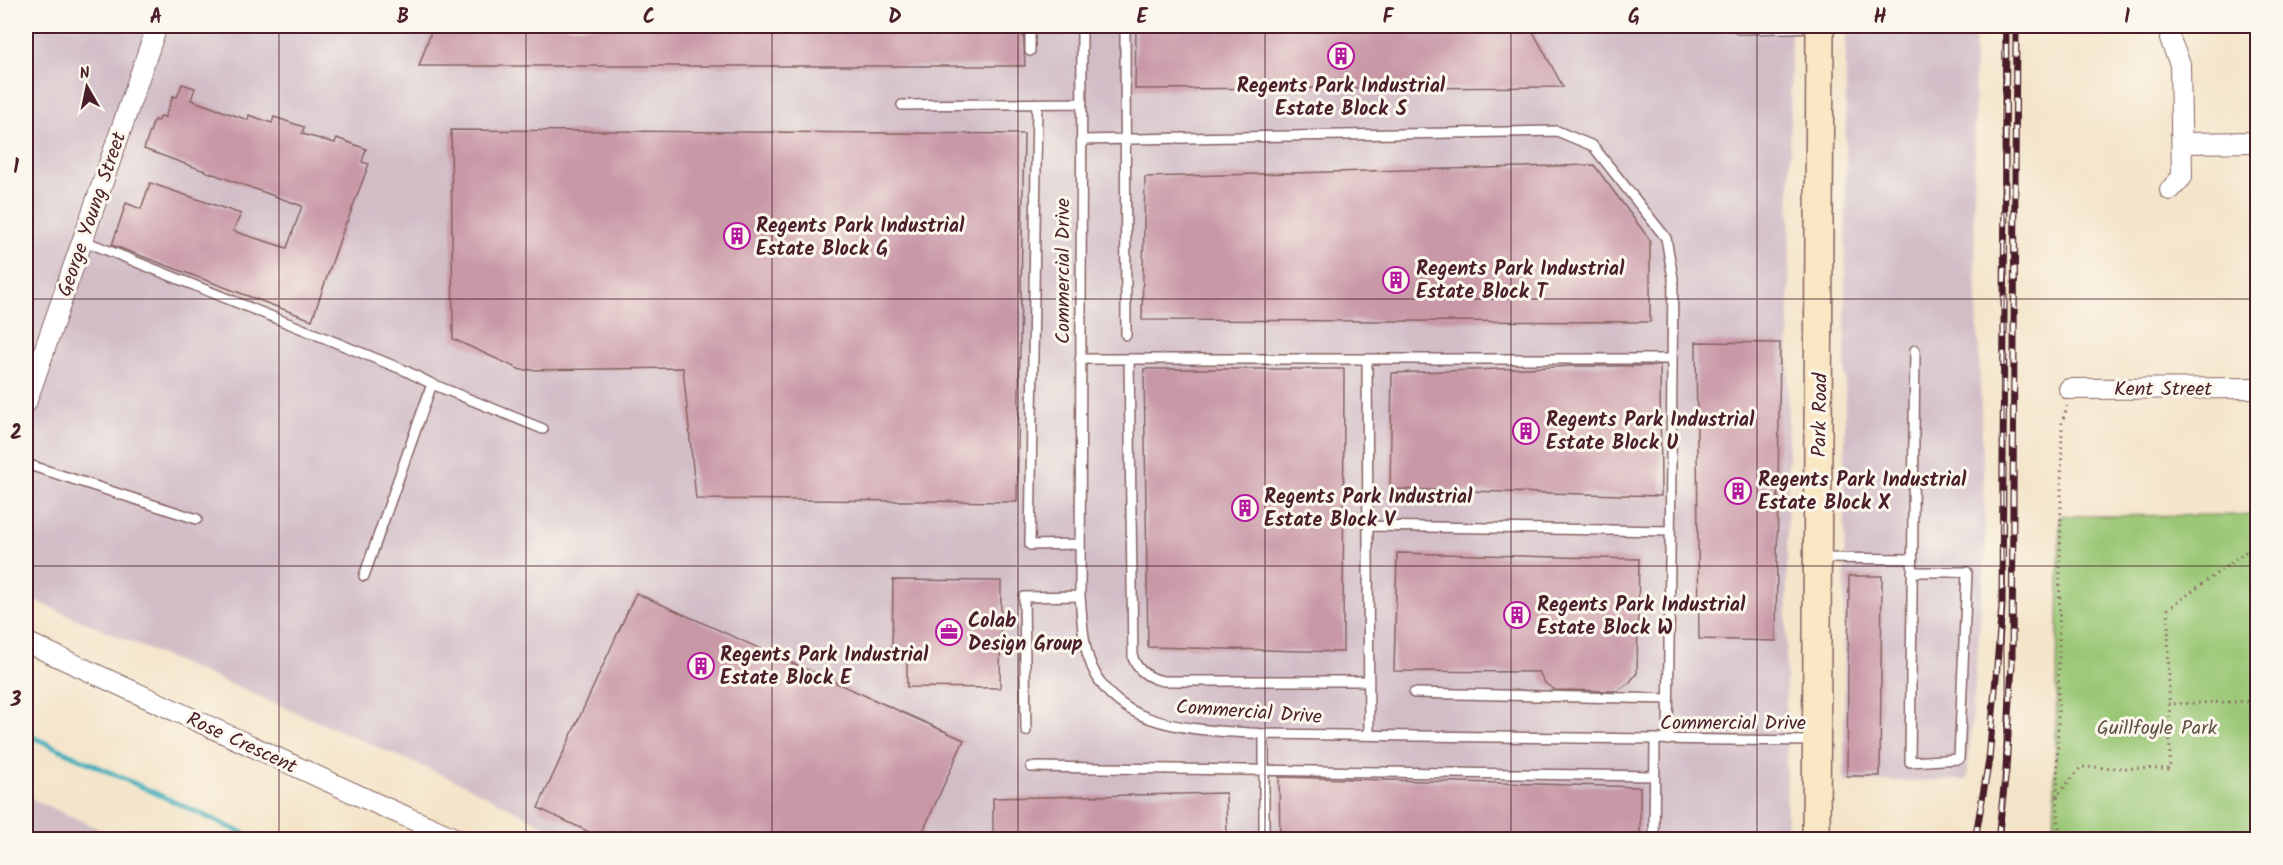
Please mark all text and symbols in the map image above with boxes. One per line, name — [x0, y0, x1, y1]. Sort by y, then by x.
text: A — [150, 2, 162, 34]
text: B — [397, 2, 409, 34]
text: C — [643, 2, 655, 34]
text: D — [888, 2, 902, 34]
text: E — [1136, 2, 1148, 34]
text: F — [1383, 2, 1395, 34]
text: G — [1628, 2, 1640, 34]
text: H — [1873, 2, 1887, 34]
text: I — [2124, 2, 2130, 34]
building icon: Regents Park Industrial Estate Block S — [1326, 41, 1356, 71]
north arrow — [57, 57, 117, 117]
text: N — [78, 61, 92, 87]
place label: Regents Park Industrial Estate Block S — [1237, 71, 1446, 126]
street label: George Young Street — [50, 128, 136, 301]
text: 1 — [13, 152, 19, 184]
street label: Commercial Drive — [1048, 198, 1080, 344]
place label: Regents Park Industrial Estate Block G — [756, 211, 965, 266]
building icon: Regents Park Industrial Estate Block G — [722, 221, 752, 251]
place label: Regents Park Industrial Estate Block T — [1416, 254, 1625, 309]
building icon: Regents Park Industrial Estate Block T — [1381, 265, 1411, 295]
street label: Park Road — [1804, 372, 1838, 457]
street label: Kent Street — [2114, 374, 2212, 406]
place label: Regents Park Industrial Estate Block U — [1546, 405, 1755, 460]
building icon: Regents Park Industrial Estate Block U — [1511, 416, 1541, 446]
text: 2 — [10, 418, 22, 450]
place label: Regents Park Industrial Estate Block X — [1758, 465, 1967, 520]
building icon: Regents Park Industrial Estate Block X — [1723, 476, 1753, 506]
place label: Regents Park Industrial Estate Block V — [1264, 482, 1473, 537]
building icon: Regents Park Industrial Estate Block V — [1230, 493, 1260, 523]
place label: Regents Park Industrial Estate Block W — [1537, 590, 1746, 645]
building icon: Regents Park Industrial Estate Block W — [1502, 600, 1532, 630]
place label: Colab Design Group — [968, 606, 1083, 661]
office icon: Colab Design Group — [934, 617, 964, 647]
place label: Regents Park Industrial Estate Block E — [720, 640, 929, 695]
building icon: Regents Park Industrial Estate Block E — [686, 651, 716, 681]
text: 3 — [10, 685, 22, 717]
street label: Commercial Drive — [1175, 692, 1323, 734]
street label: Rose Crescent — [181, 704, 302, 784]
street label: Commercial Drive — [1660, 708, 1806, 740]
park label: Guillfoyle Park — [2097, 713, 2218, 745]

